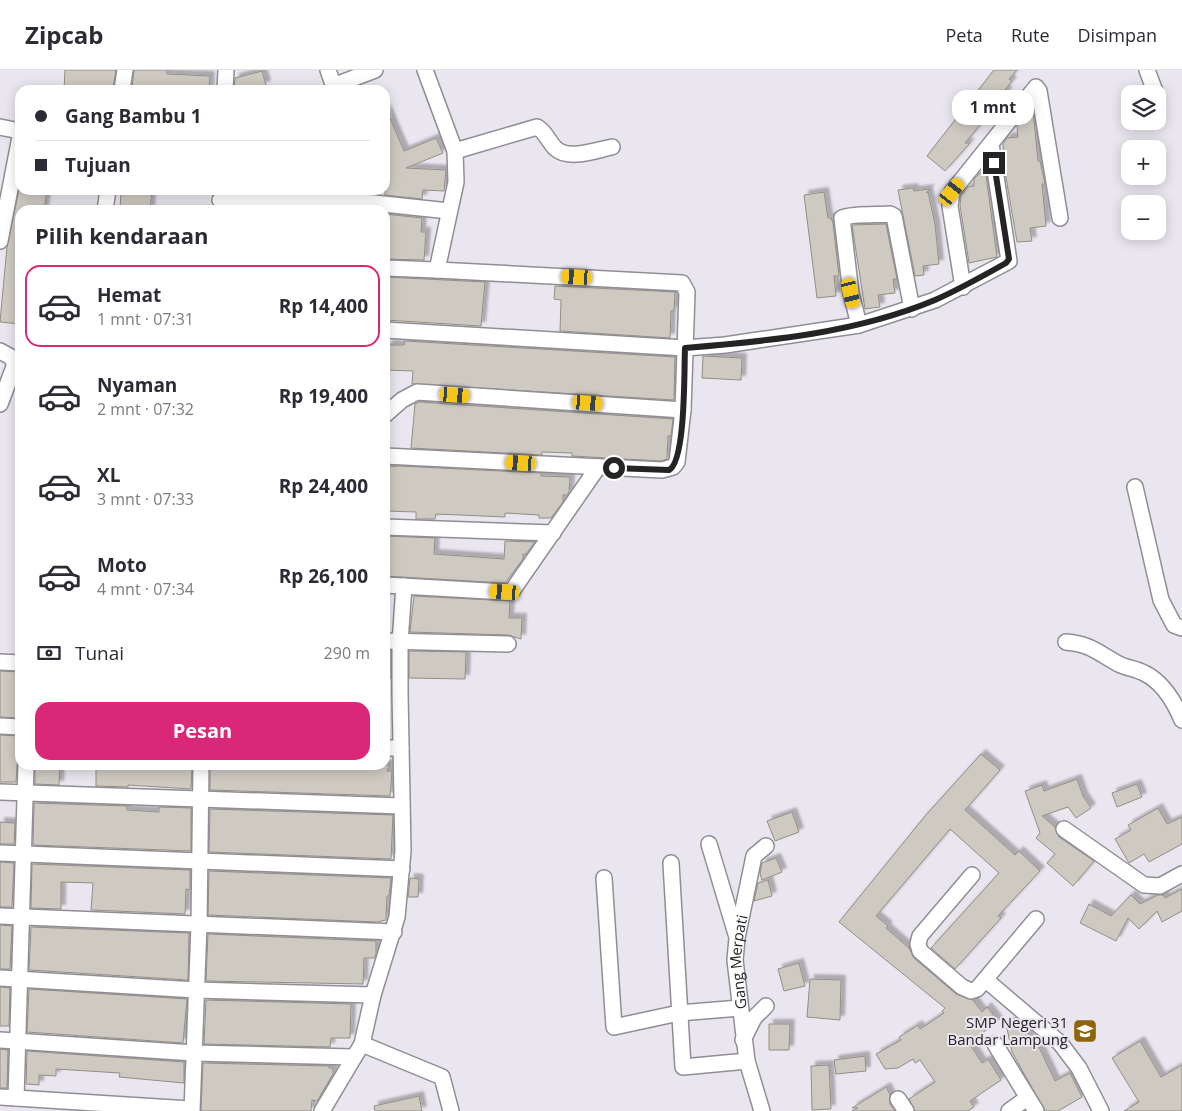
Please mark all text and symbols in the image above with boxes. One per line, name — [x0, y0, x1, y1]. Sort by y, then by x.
text: Zipcab — [25, 18, 103, 51]
text: Peta — [946, 23, 983, 47]
text: Rute — [1011, 23, 1050, 47]
text: Disimpan — [1078, 23, 1157, 47]
map controls — [1121, 85, 1166, 240]
button: layers — [1121, 85, 1166, 130]
callout: 1 mnt — [953, 91, 1035, 126]
text: 1 mnt — [970, 96, 1016, 118]
text: Gang Bambu 1 — [65, 103, 202, 129]
button: + — [1121, 140, 1166, 185]
text: Tujuan — [65, 152, 131, 178]
route end — [983, 152, 1005, 174]
car — [936, 176, 967, 208]
button: − — [1121, 195, 1166, 240]
text: Pilih kendaraan — [35, 220, 208, 250]
car — [561, 269, 592, 285]
car — [840, 277, 861, 309]
text: Hemat — [97, 282, 161, 308]
icon: car — [37, 284, 82, 329]
text: Rp 14,400 — [279, 293, 368, 319]
text: 1 mnt · 07:31 — [97, 308, 194, 330]
text: Nyaman — [97, 372, 177, 398]
icon: car — [37, 374, 82, 419]
text: Rp 19,400 — [279, 383, 368, 409]
car — [439, 386, 470, 404]
car — [572, 394, 603, 412]
text: 2 mnt · 07:32 — [97, 398, 194, 420]
car — [505, 455, 536, 471]
route start — [603, 457, 625, 479]
text: XL — [97, 462, 120, 488]
icon: car — [37, 464, 82, 509]
text: Rp 24,400 — [279, 473, 368, 499]
text: 3 mnt · 07:33 — [97, 488, 194, 510]
text: Moto — [97, 552, 147, 578]
icon: car — [37, 554, 82, 599]
text: Rp 26,100 — [279, 563, 368, 589]
text: 4 mnt · 07:34 — [97, 578, 194, 600]
car — [489, 583, 520, 601]
icon: cash — [35, 639, 63, 667]
text: Tunai — [75, 640, 124, 666]
text: 290 m — [324, 642, 370, 664]
button: Pesan — [35, 702, 370, 760]
street label: Gang Merpati — [725, 913, 752, 1010]
place label: SMP Negeri 31 Bandar Lampung — [947, 1012, 1068, 1049]
school or university icon: SMP Negeri 31 Bandar Lampung — [1072, 1018, 1098, 1044]

